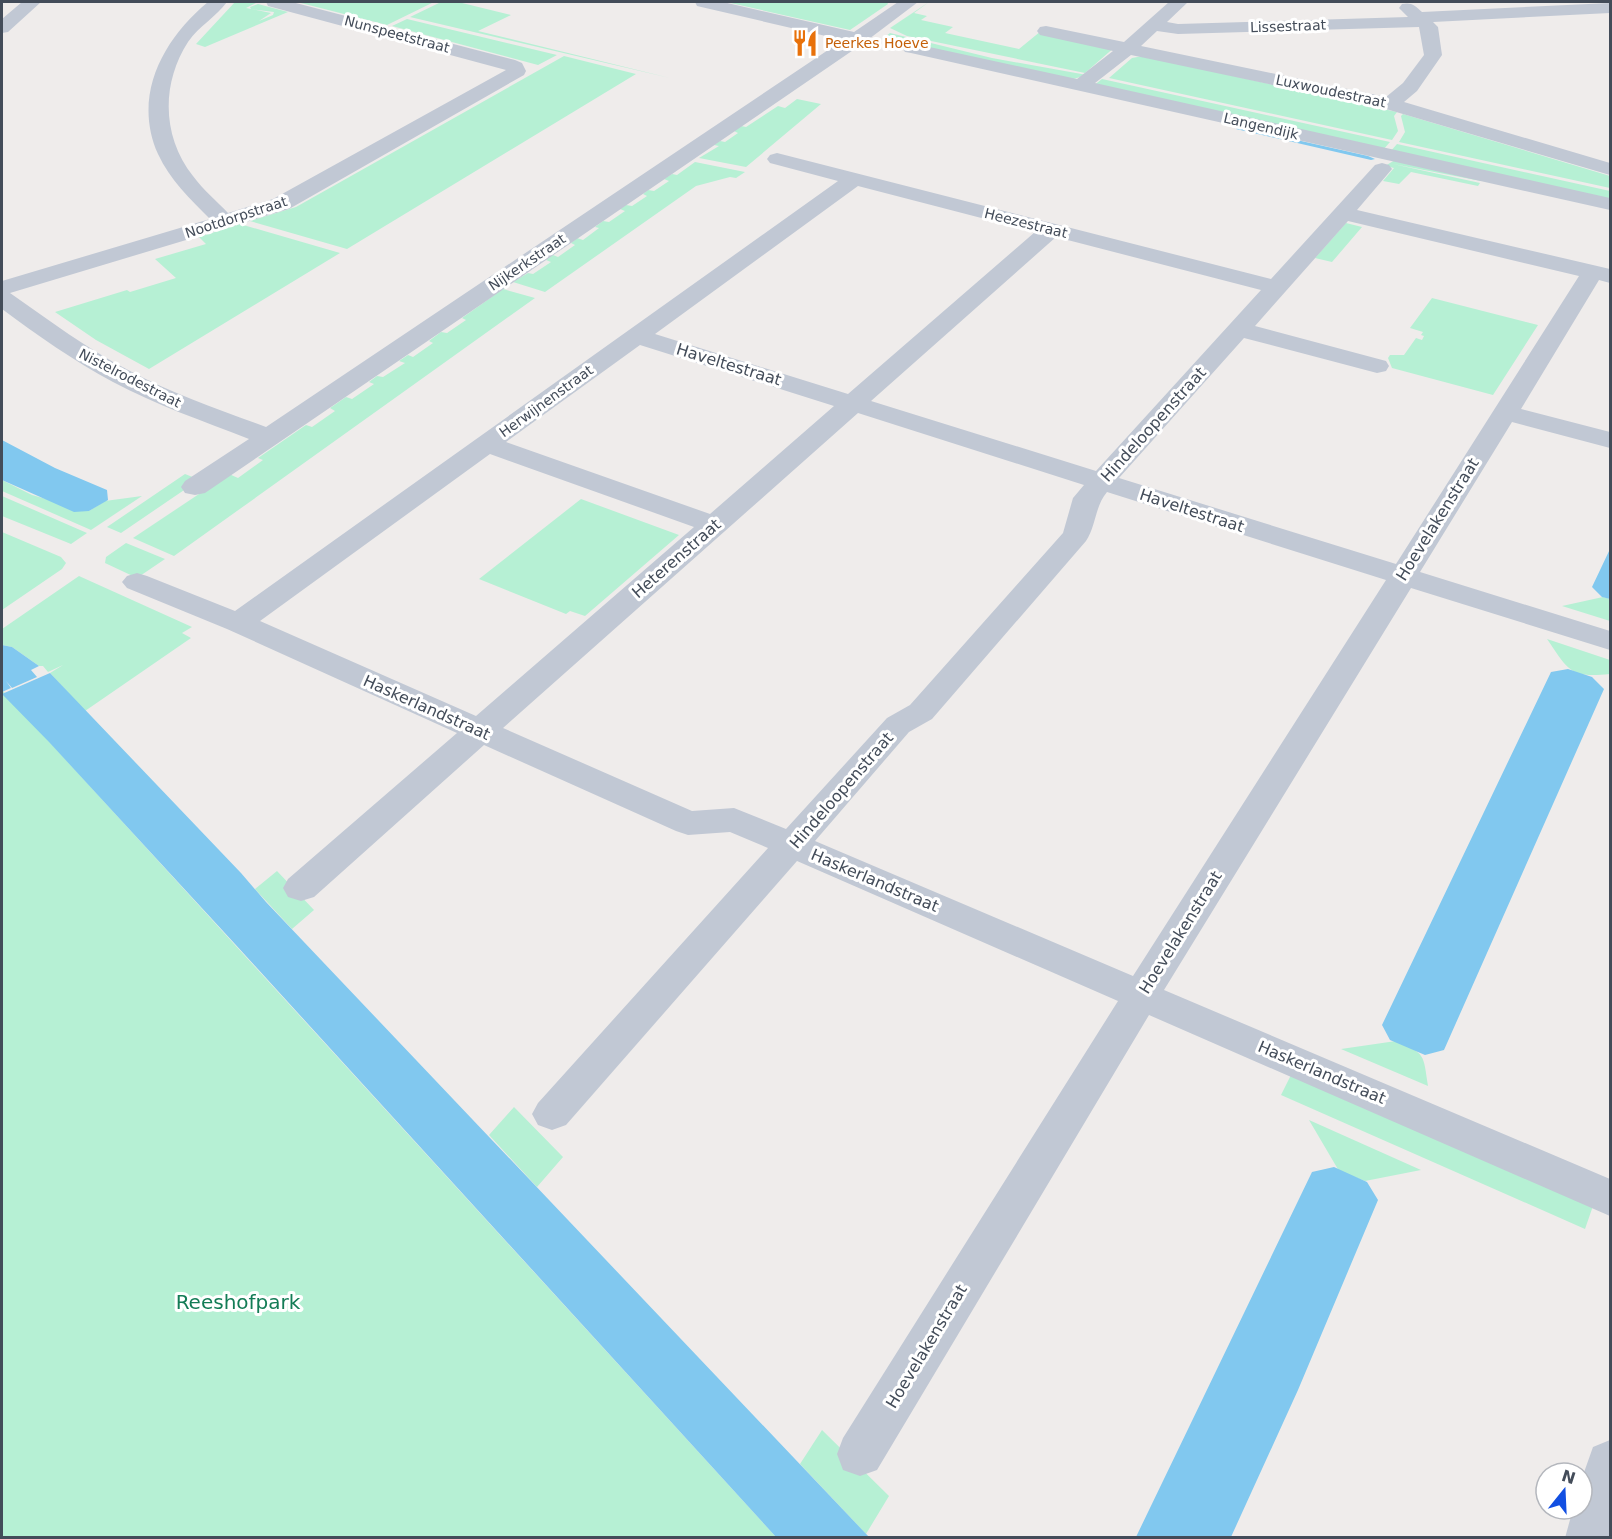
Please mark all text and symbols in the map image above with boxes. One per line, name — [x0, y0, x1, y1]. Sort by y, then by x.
street label: Nunspeetstraat — [343, 12, 452, 56]
street label: Lissestraat — [1250, 17, 1327, 35]
restaurant icon: Peerkes Hoeve — [790, 28, 820, 58]
place label: Peerkes Hoeve — [825, 35, 929, 51]
street label: Luxwoudestraat — [1274, 72, 1388, 111]
street label: Langendijk — [1222, 110, 1301, 143]
street label: Nootdorpstraat — [183, 193, 290, 241]
street label: Heezestraat — [983, 205, 1070, 241]
street label: Nijkerkstraat — [485, 230, 569, 294]
street label: Haveltestraat — [674, 339, 784, 389]
street label: Nistelrodestraat — [76, 345, 184, 411]
street label: Herwijnenstraat — [496, 361, 596, 440]
street label: Hindeloopenstraat — [1097, 363, 1210, 486]
street label: Hoevelakenstraat — [1392, 454, 1483, 584]
street label: Haveltestraat — [1137, 485, 1247, 536]
street label: Heterenstraat — [628, 515, 725, 602]
street label: Haskerlandstraat — [360, 671, 493, 744]
street label: Hindeloopenstraat — [786, 728, 897, 852]
street label: Haskerlandstraat — [808, 845, 942, 916]
street label: Hoevelakenstraat — [1135, 867, 1226, 997]
street label: Haskerlandstraat — [1255, 1037, 1389, 1108]
street label: Hoevelakenstraat — [882, 1281, 971, 1412]
park label: Reeshofpark — [176, 1290, 301, 1314]
north arrow — [1534, 1461, 1594, 1521]
text: N — [1559, 1466, 1578, 1488]

